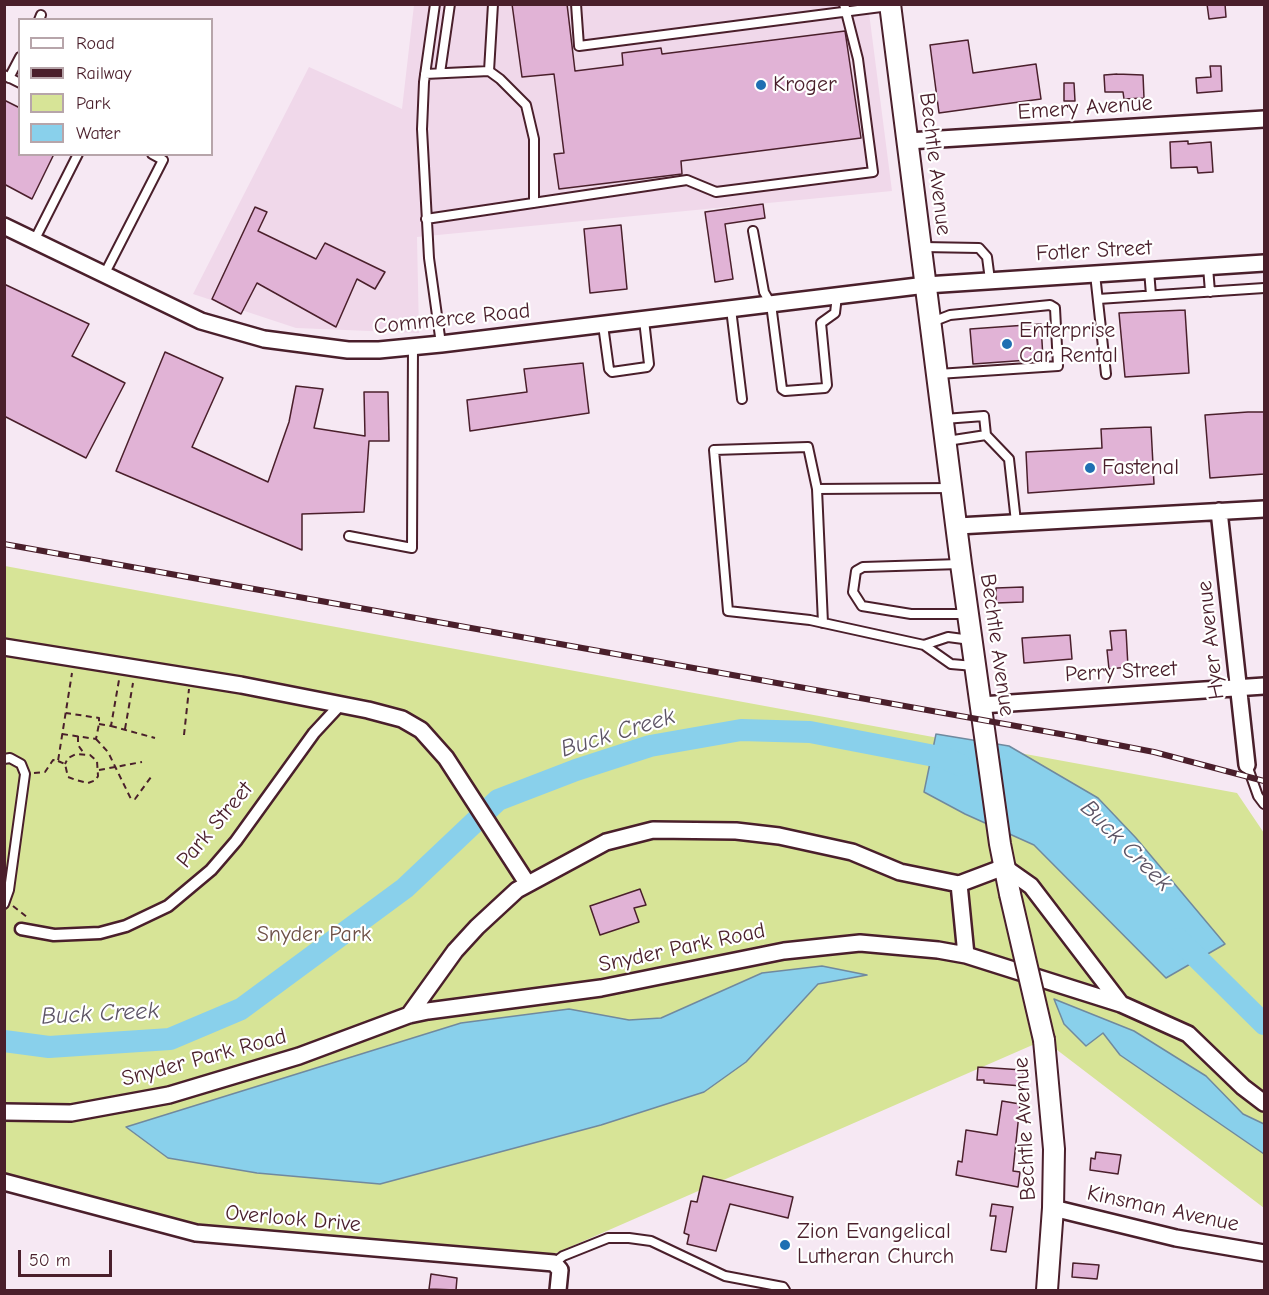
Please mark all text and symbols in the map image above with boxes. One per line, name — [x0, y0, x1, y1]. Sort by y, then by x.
legend — [18, 18, 213, 156]
text: Road — [76, 33, 115, 54]
text: Railway — [76, 63, 132, 84]
place label: Kroger — [773, 72, 837, 98]
marker: Kroger — [754, 78, 768, 92]
street label: Emery Avenue — [1017, 90, 1153, 126]
street label: Bechtle Avenue — [913, 91, 957, 237]
text: Park — [76, 93, 110, 114]
text: Water — [76, 123, 120, 144]
street label: Fotler Street — [1035, 235, 1153, 267]
street label: Commerce Road — [372, 298, 532, 340]
place label: Enterprise Car Rental — [1019, 318, 1118, 370]
marker: Enterprise Car Rental — [1000, 337, 1014, 351]
place label: Fastenal — [1102, 455, 1179, 481]
marker: Fastenal — [1083, 461, 1097, 475]
street label: Bechtle Avenue — [974, 572, 1020, 718]
street label: Hyer Avenue — [1192, 579, 1230, 701]
street label: Perry Street — [1064, 656, 1178, 688]
water label: Buck Creek — [557, 702, 679, 764]
street label: Park Street — [171, 776, 259, 874]
water label: Buck Creek — [1074, 794, 1178, 898]
street label: Snyder Park Road — [596, 917, 768, 979]
park label: Snyder Park — [257, 922, 371, 948]
water label: Buck Creek — [40, 997, 160, 1031]
street label: Snyder Park Road — [119, 1023, 289, 1093]
street label: Bechtle Avenue — [1008, 1057, 1042, 1201]
street label: Kinsman Avenue — [1085, 1180, 1241, 1238]
street label: Overlook Drive — [224, 1200, 362, 1238]
place label: Zion Evangelical Lutheran Church — [797, 1219, 954, 1270]
scale bar — [21, 1238, 116, 1276]
marker: Zion Evangelical Lutheran Church — [778, 1238, 792, 1252]
text: 50 m — [29, 1250, 71, 1271]

